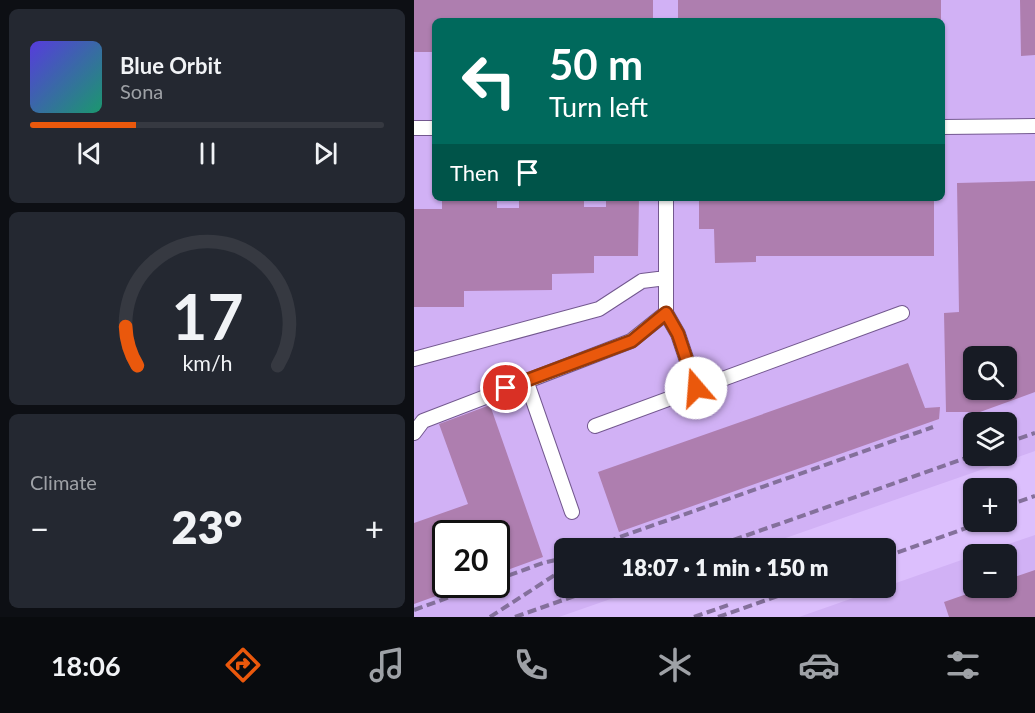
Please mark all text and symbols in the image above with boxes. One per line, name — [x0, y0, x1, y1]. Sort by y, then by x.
text: 50 m — [549, 39, 643, 89]
icon: left — [450, 42, 528, 120]
text: Blue Orbit — [120, 52, 221, 79]
text: Sona — [120, 79, 163, 103]
text: Turn left — [549, 90, 648, 123]
icon: previous — [73, 137, 106, 170]
icon: pause — [191, 137, 224, 170]
icon: next — [309, 137, 342, 170]
icon: arrive — [511, 156, 544, 189]
text: Then — [450, 159, 499, 186]
text: 17 — [171, 278, 243, 353]
map controls — [963, 346, 1017, 598]
button: search — [963, 346, 1017, 400]
text: km/h — [182, 350, 232, 376]
position arrow — [664, 356, 728, 420]
pin — [480, 362, 531, 413]
icon: arrive — [489, 371, 522, 404]
button: layers — [963, 412, 1017, 466]
text: Climate — [30, 470, 97, 494]
button: + — [963, 478, 1017, 532]
text: 23° — [172, 500, 242, 554]
text: − — [30, 508, 49, 548]
text: + — [365, 508, 384, 548]
speed limit sign: 20 — [432, 520, 510, 598]
button: − — [963, 544, 1017, 598]
text: 18:07 · 1 min · 150 m — [622, 554, 828, 581]
icon: directions — [222, 644, 264, 686]
icon: music — [366, 644, 408, 686]
icon: phone — [510, 644, 552, 686]
icon: climate — [654, 644, 696, 686]
icon: car — [798, 644, 840, 686]
icon: filters — [942, 644, 984, 686]
text: 18:06 — [51, 649, 121, 682]

